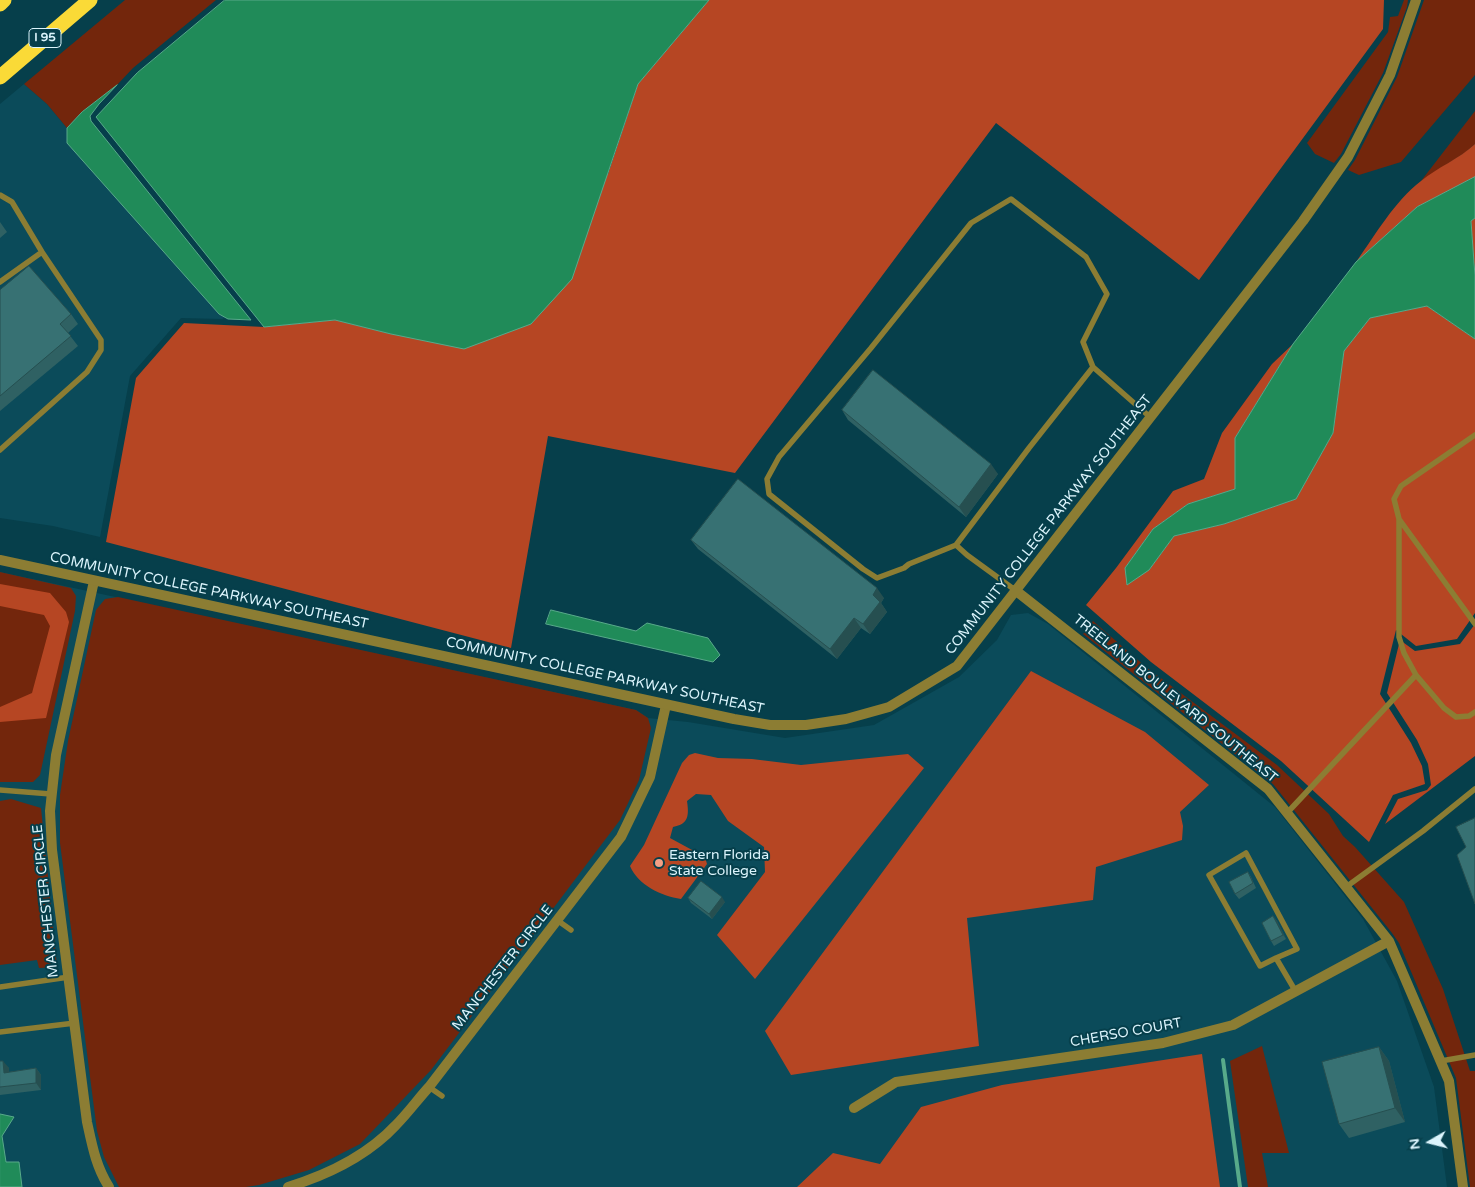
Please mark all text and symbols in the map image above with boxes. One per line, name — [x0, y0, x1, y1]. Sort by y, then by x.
road number: I 95 — [29, 28, 61, 48]
street label: COMMUNITY COLLEGE PARKWAY SOUTHEAST — [942, 392, 1156, 658]
street label: COMMUNITY COLLEGE PARKWAY SOUTHEAST — [48, 549, 370, 633]
street label: TREELAND BOULEVARD SOUTHEAST — [1069, 611, 1281, 787]
street label: COMMUNITY COLLEGE PARKWAY SOUTHEAST — [444, 634, 766, 718]
street label: MANCHESTER CIRCLE — [30, 824, 62, 978]
place label: Eastern Florida State College — [669, 847, 769, 880]
marker: Eastern Florida State College — [653, 857, 665, 869]
street label: MANCHESTER CIRCLE — [449, 902, 557, 1034]
street label: CHERSO COURT — [1069, 1015, 1183, 1051]
north arrow — [1405, 1117, 1455, 1167]
text: N — [1405, 1137, 1424, 1151]

